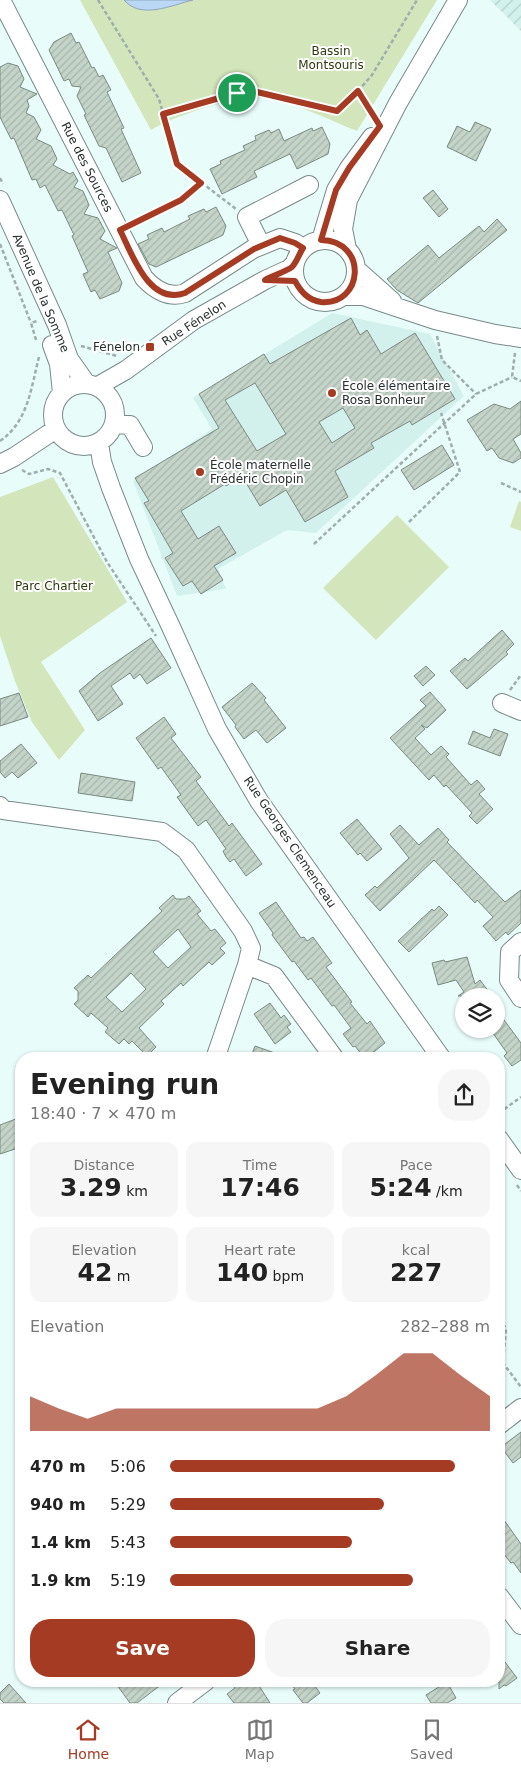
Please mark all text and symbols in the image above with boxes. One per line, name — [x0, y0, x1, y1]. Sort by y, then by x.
park label: Bassin Montsouris — [298, 44, 364, 72]
pin — [216, 72, 258, 114]
icon: arrive — [223, 79, 251, 107]
street label: Rue des Sources — [58, 120, 116, 214]
street label: Avenue de la Somme — [10, 232, 72, 354]
street label: Rue Fénelon — [159, 297, 229, 349]
place label: Fénelon — [93, 340, 140, 354]
marker: Fénelon — [144, 341, 156, 353]
place label: École élémentaire Rosa Bonheur — [342, 378, 450, 407]
marker: École élémentaire Rosa Bonheur — [326, 387, 338, 399]
place label: École maternelle Frédéric Chopin — [210, 457, 311, 486]
marker: École maternelle Frédéric Chopin — [194, 466, 206, 478]
park label: Parc Chartier — [15, 579, 93, 593]
street label: Rue Georges Clemenceau — [241, 774, 339, 910]
map controls — [455, 988, 505, 1038]
button: layers — [455, 988, 505, 1038]
text: Evening run — [30, 1068, 219, 1101]
button: share — [438, 1069, 490, 1121]
text: 18:40 · 7 × 470 m — [30, 1104, 176, 1123]
text: Distance — [73, 1157, 135, 1173]
text: Time — [243, 1157, 277, 1173]
text: Pace — [400, 1157, 432, 1173]
text: 3.29 — [60, 1173, 122, 1202]
text: 17:46 — [220, 1173, 300, 1202]
text: 5:24 — [369, 1173, 432, 1202]
text: km — [122, 1183, 148, 1199]
text: /km — [432, 1183, 463, 1199]
text: Elevation — [71, 1242, 137, 1258]
text: Heart rate — [224, 1242, 296, 1258]
text: kcal — [402, 1242, 430, 1258]
text: 42 — [78, 1258, 112, 1287]
text: 140 — [216, 1258, 268, 1287]
text: 227 — [390, 1258, 442, 1287]
text: m — [112, 1268, 130, 1284]
text: bpm — [268, 1268, 304, 1284]
text: Elevation — [30, 1317, 104, 1336]
text: 282–288 m — [400, 1317, 490, 1336]
text: 470 m — [30, 1457, 86, 1476]
text: 5:06 — [110, 1457, 146, 1476]
text: 940 m — [30, 1495, 86, 1514]
text: 5:29 — [110, 1495, 146, 1514]
text: 1.4 km — [30, 1533, 91, 1552]
text: 5:43 — [110, 1533, 146, 1552]
text: 1.9 km — [30, 1571, 91, 1590]
text: 5:19 — [110, 1571, 146, 1590]
button: Save — [30, 1619, 255, 1677]
button: Share — [265, 1619, 490, 1677]
tab: Home — [68, 1716, 109, 1762]
tab: Map — [245, 1716, 274, 1762]
tab: Saved — [410, 1716, 453, 1762]

